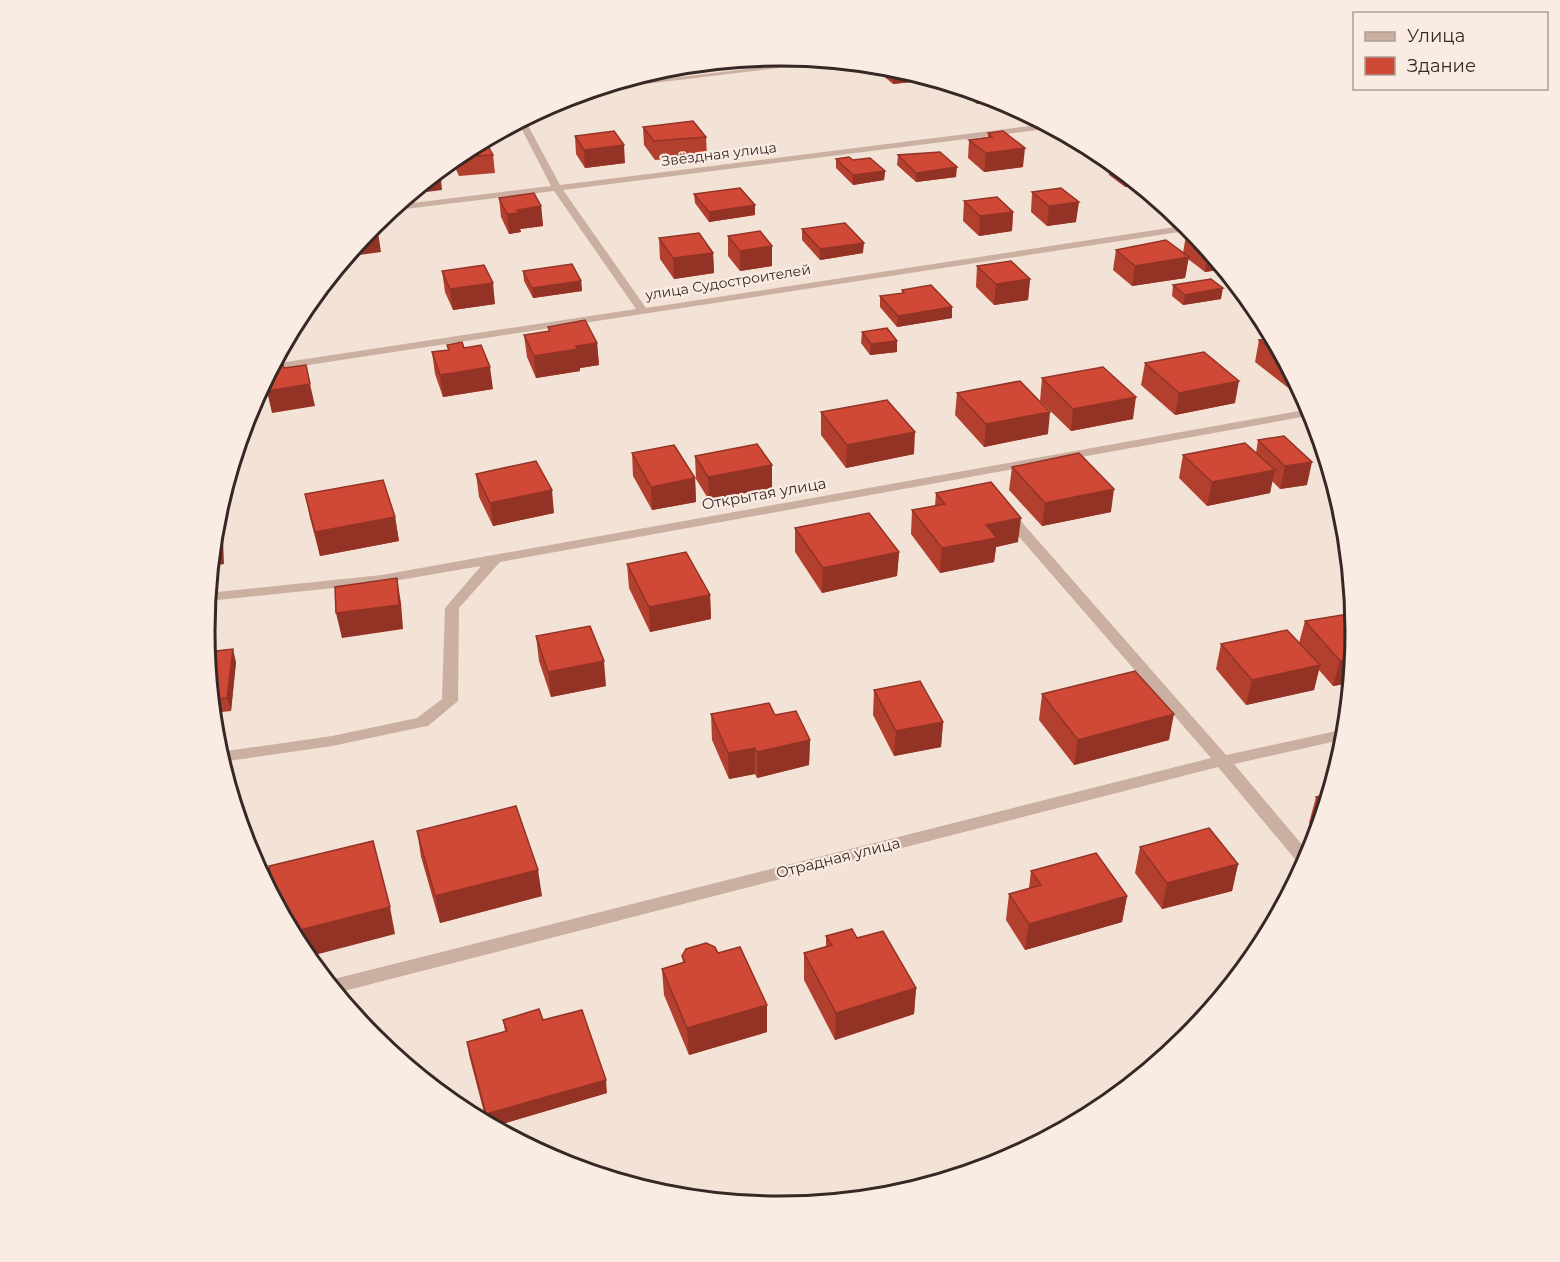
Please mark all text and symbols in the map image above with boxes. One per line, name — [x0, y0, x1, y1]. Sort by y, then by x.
legend — [1353, 12, 1548, 90]
text: Улица — [1407, 25, 1465, 47]
text: Здание — [1407, 55, 1476, 77]
street label: Звёздная улица — [660, 138, 778, 170]
street label: улица Судостроителей — [643, 260, 812, 304]
street label: Открытая улица — [700, 473, 828, 514]
street label: Отрадная улица — [774, 833, 902, 882]

